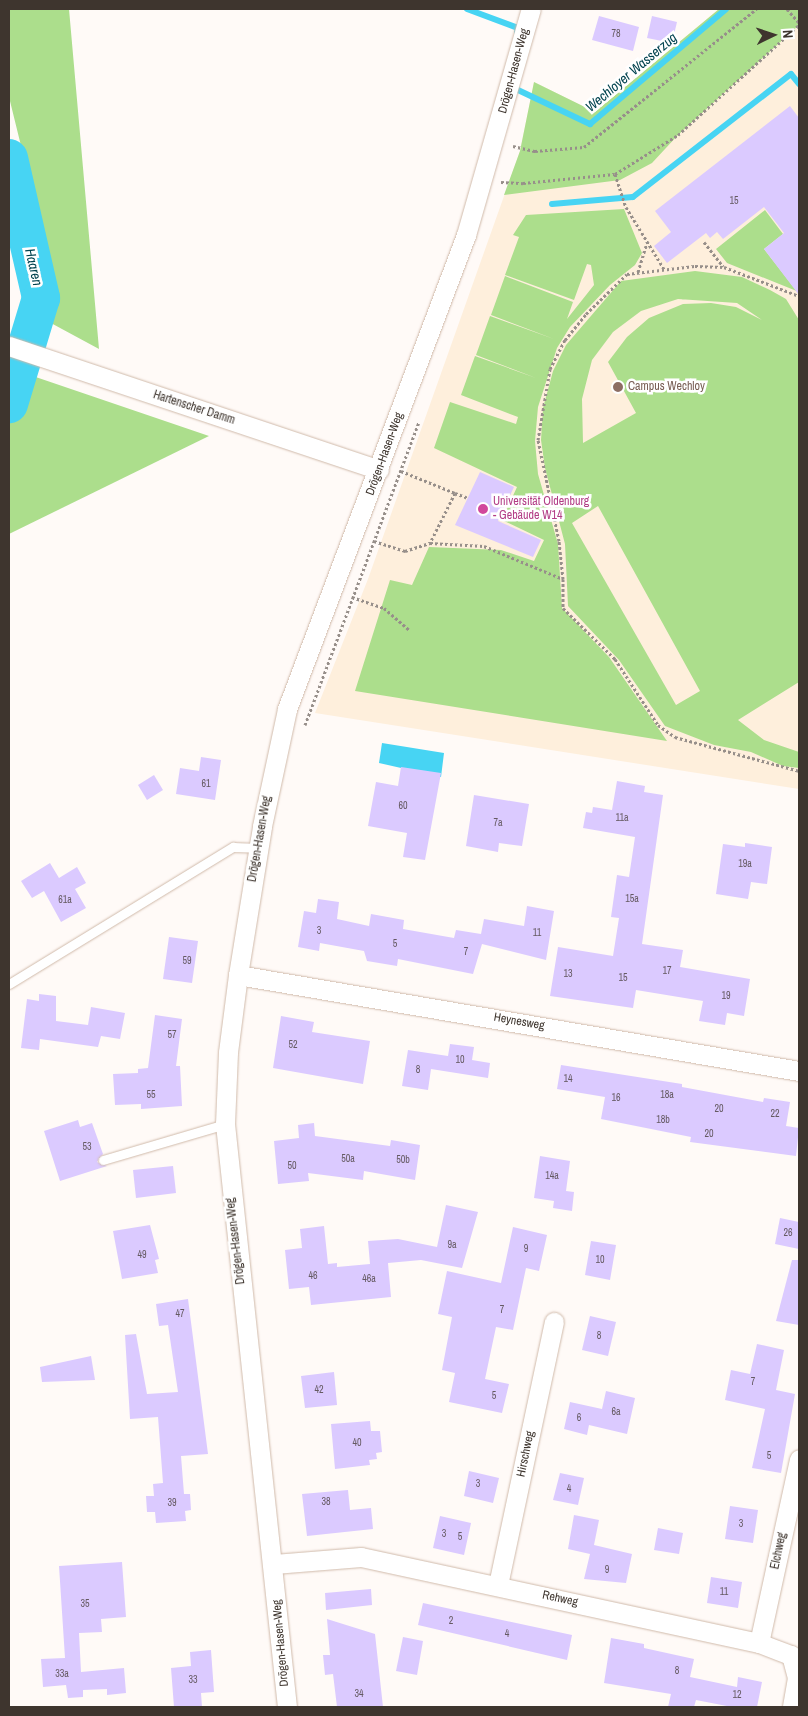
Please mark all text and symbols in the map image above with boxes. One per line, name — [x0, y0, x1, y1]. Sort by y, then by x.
north arrow — [748, 10, 798, 60]
street label: Drögen-Hasen-Weg — [496, 27, 532, 115]
house number: 78 — [611, 28, 621, 40]
water label: Wechloyer Wasserzug — [582, 29, 680, 115]
text: N — [779, 29, 797, 39]
house number: 15 — [729, 195, 739, 207]
water label: Haaren — [22, 247, 46, 287]
place label: Campus Wechloy — [628, 380, 705, 394]
marker: Campus Wechloy — [612, 381, 624, 393]
street label: Hartenscher Damm — [151, 388, 237, 428]
street label: Drögen-Hasen-Weg — [363, 411, 407, 497]
place label: Universität Oldenburg - Gebäude W14 — [493, 495, 589, 523]
marker: Universität Oldenburg - Gebäude W14 — [477, 503, 489, 515]
house number: 61 — [201, 778, 211, 790]
street label: Drögen-Hasen-Weg — [245, 795, 275, 883]
house number: 60 — [398, 800, 408, 812]
house number: 11a — [615, 812, 629, 824]
house number: 7a — [493, 817, 503, 829]
house number: 19a — [738, 858, 752, 870]
house number: 15a — [625, 893, 639, 905]
house number: 61a — [58, 894, 72, 906]
house number: 3 — [317, 925, 321, 937]
house number: 11 — [533, 927, 541, 939]
house number: 5 — [393, 938, 397, 950]
house number: 7 — [464, 946, 468, 958]
house number: 59 — [182, 955, 192, 967]
house number: 17 — [662, 965, 672, 977]
house number: 13 — [563, 968, 573, 980]
house number: 15 — [618, 972, 628, 984]
house number: 19 — [721, 990, 731, 1002]
street label: Heynesweg — [492, 1010, 546, 1034]
house number: 57 — [167, 1029, 177, 1041]
house number: 52 — [288, 1039, 298, 1051]
house number: 10 — [455, 1054, 465, 1066]
house number: 8 — [416, 1064, 420, 1076]
house number: 14 — [563, 1073, 573, 1085]
house number: 55 — [146, 1089, 156, 1101]
house number: 18a — [660, 1089, 674, 1101]
house number: 16 — [611, 1092, 621, 1104]
house number: 20 — [714, 1103, 724, 1115]
house number: 22 — [770, 1108, 780, 1120]
house number: 18b — [656, 1114, 670, 1126]
house number: 20 — [704, 1128, 714, 1140]
house number: 53 — [82, 1141, 92, 1153]
house number: 50a — [341, 1153, 355, 1165]
house number: 50b — [396, 1154, 410, 1166]
house number: 50 — [287, 1160, 297, 1172]
house number: 14a — [545, 1170, 559, 1182]
street label: Drögen-Hasen-Weg — [224, 1197, 248, 1285]
house number: 26 — [783, 1227, 793, 1239]
house number: 9a — [447, 1239, 457, 1251]
house number: 9 — [524, 1243, 528, 1255]
house number: 49 — [137, 1249, 147, 1261]
house number: 10 — [595, 1254, 605, 1266]
house number: 46 — [308, 1270, 318, 1282]
house number: 46a — [362, 1273, 376, 1285]
house number: 7 — [500, 1304, 504, 1316]
house number: 47 — [175, 1308, 185, 1320]
house number: 8 — [597, 1330, 601, 1342]
house number: 7 — [751, 1376, 755, 1388]
house number: 42 — [314, 1384, 324, 1396]
house number: 5 — [492, 1390, 496, 1402]
house number: 6a — [611, 1406, 621, 1418]
house number: 6 — [577, 1412, 581, 1424]
street label: Hirschweg — [514, 1430, 538, 1478]
house number: 40 — [352, 1437, 362, 1449]
house number: 5 — [767, 1450, 771, 1462]
house number: 3 — [476, 1478, 480, 1490]
house number: 4 — [567, 1483, 571, 1495]
house number: 38 — [321, 1496, 331, 1508]
house number: 39 — [167, 1497, 177, 1509]
house number: 3 — [739, 1518, 743, 1530]
house number: 3 — [442, 1528, 446, 1540]
house number: 5 — [458, 1531, 462, 1543]
street label: Elchweg — [768, 1531, 790, 1571]
house number: 9 — [605, 1564, 609, 1576]
house number: 11 — [720, 1586, 728, 1598]
street label: Rehweg — [541, 1588, 579, 1610]
house number: 35 — [80, 1598, 90, 1610]
street label: Drögen-Hasen-Weg — [270, 1599, 292, 1687]
house number: 2 — [449, 1615, 453, 1627]
house number: 4 — [505, 1628, 509, 1640]
house number: 8 — [675, 1665, 679, 1677]
house number: 33a — [55, 1668, 69, 1680]
house number: 33 — [188, 1674, 198, 1686]
house number: 34 — [354, 1688, 364, 1700]
house number: 12 — [732, 1689, 742, 1701]

